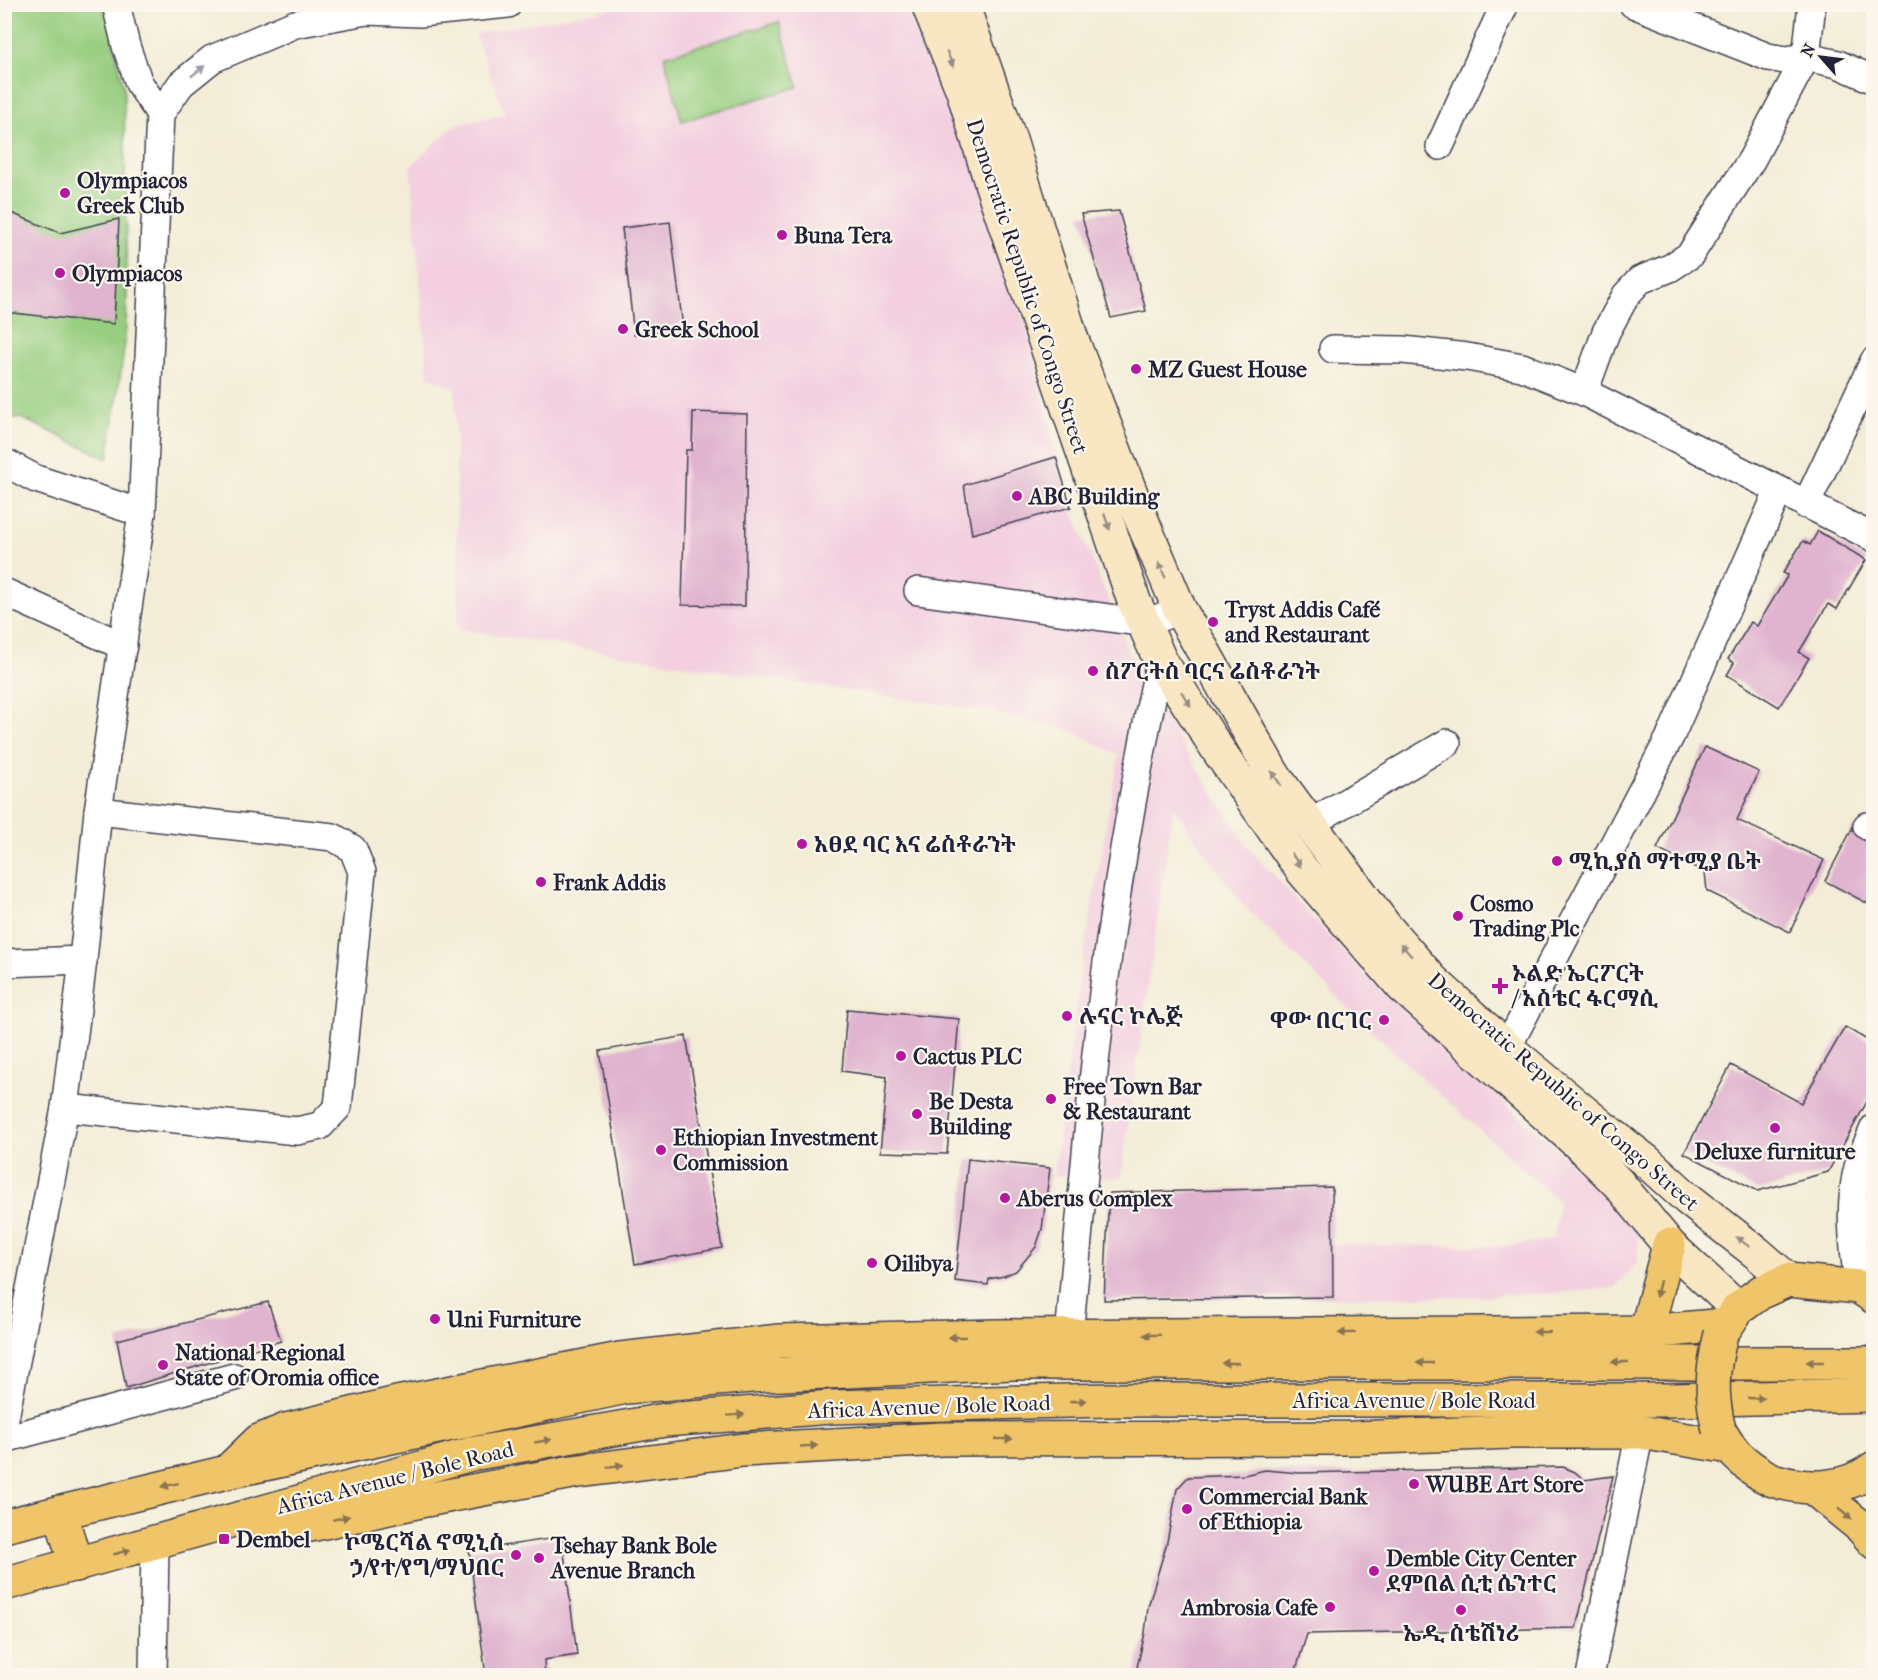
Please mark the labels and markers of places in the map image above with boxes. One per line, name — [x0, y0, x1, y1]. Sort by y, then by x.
place label: Olympiacos Greek Club — [77, 168, 187, 219]
marker: Olympiacos Greek Club — [58, 186, 72, 200]
place label: Buna Tera — [794, 223, 893, 249]
marker: Buna Tera — [775, 228, 789, 242]
place label: Olympiacos — [72, 261, 182, 287]
marker: Olympiacos — [53, 266, 67, 280]
place label: Greek School — [635, 317, 760, 343]
marker: Greek School — [616, 322, 630, 336]
place label: MZ Guest House — [1147, 357, 1307, 383]
marker: MZ Guest House — [1129, 362, 1143, 376]
place label: ABC Building — [1027, 484, 1161, 510]
marker: ABC Building — [1010, 489, 1024, 503]
place label: Tryst Addis Café and Restaurant — [1224, 597, 1380, 648]
marker: Tryst Addis Café and Restaurant — [1206, 615, 1220, 629]
place label: ስፖርትስ ባርና ሬስቶራንት — [1105, 659, 1320, 685]
marker: ስፖርትስ ባርና ሬስቶራንት — [1086, 664, 1100, 678]
place label: አፀደ ባር እና ሬስቶራንት — [814, 832, 1016, 858]
marker: አፀደ ባር እና ሬስቶራንት — [795, 837, 809, 851]
place label: ሚኪያስ ማተሚያ ቤት — [1569, 849, 1761, 875]
marker: ሚኪያስ ማተሚያ ቤት — [1550, 854, 1564, 868]
place label: Frank Addis — [552, 870, 666, 896]
marker: Frank Addis — [534, 875, 548, 889]
place label: Cosmo Trading Plc — [1469, 891, 1580, 942]
marker: Cosmo Trading Plc — [1451, 909, 1465, 923]
place label: ኦልድ ኤርፖርት / አስቴር ፋርማሲ — [1511, 961, 1658, 1012]
marker: ኦልድ ኤርፖርት / አስቴር ፋርማሲ — [1493, 979, 1507, 993]
place label: ሉናር ኮሌጅ — [1079, 1004, 1184, 1030]
place label: ዋው በርገር — [1270, 1008, 1372, 1034]
marker: ሉናር ኮሌጅ — [1060, 1009, 1074, 1023]
marker: ዋው በርገር — [1377, 1013, 1391, 1027]
place label: Cactus PLC — [913, 1044, 1022, 1070]
marker: Cactus PLC — [894, 1049, 908, 1063]
place label: Free Town Bar & Restaurant — [1062, 1074, 1202, 1125]
place label: Be Desta Building — [929, 1089, 1014, 1140]
marker: Free Town Bar & Restaurant — [1044, 1092, 1058, 1106]
marker: Be Desta Building — [910, 1107, 924, 1121]
marker: Deluxe furniture — [1768, 1121, 1782, 1135]
place label: Ethiopian Investment Commission — [673, 1125, 879, 1176]
place label: Deluxe furniture — [1694, 1139, 1856, 1165]
marker: Ethiopian Investment Commission — [654, 1143, 668, 1157]
place label: Aberus Complex — [1015, 1186, 1173, 1212]
marker: Aberus Complex — [998, 1191, 1012, 1205]
place label: Oilibya — [884, 1251, 954, 1277]
marker: Oilibya — [865, 1256, 879, 1270]
place label: Uni Furniture — [446, 1307, 581, 1333]
marker: Uni Furniture — [428, 1312, 442, 1326]
place label: National Regional State of Oromia office — [175, 1340, 379, 1391]
marker: National Regional State of Oromia office — [156, 1358, 170, 1372]
place label: WUBE Art Store — [1425, 1472, 1584, 1498]
marker: WUBE Art Store — [1407, 1477, 1421, 1491]
place label: Commercial Bank of Ethiopia — [1199, 1484, 1368, 1535]
marker: Commercial Bank of Ethiopia — [1180, 1502, 1194, 1516]
place label: Dembel — [236, 1527, 311, 1553]
place label: ኮሜርሻል ኖሚኒስ ኃ/የተ/የግ/ማህበር — [344, 1530, 504, 1581]
marker: Dembel — [217, 1532, 231, 1546]
place label: Tsehay Bank Bole Avenue Branch — [549, 1533, 717, 1584]
place label: Demble City Center ደምበል ሲቲ ሴንተር — [1386, 1546, 1577, 1597]
marker: ኮሜርሻል ኖሚኒስ ኃ/የተ/የግ/ማህበር — [509, 1548, 523, 1562]
marker: Tsehay Bank Bole Avenue Branch — [532, 1551, 546, 1565]
marker: Demble City Center ደምበል ሲቲ ሴንተር — [1367, 1564, 1381, 1578]
place label: Ambrosia Cafe — [1179, 1595, 1318, 1621]
marker: Ambrosia Cafe — [1323, 1600, 1337, 1614]
marker: ኤዲ ስቴሽነሪ — [1454, 1603, 1468, 1617]
place label: ኤዲ ስቴሽነሪ — [1403, 1621, 1519, 1647]

